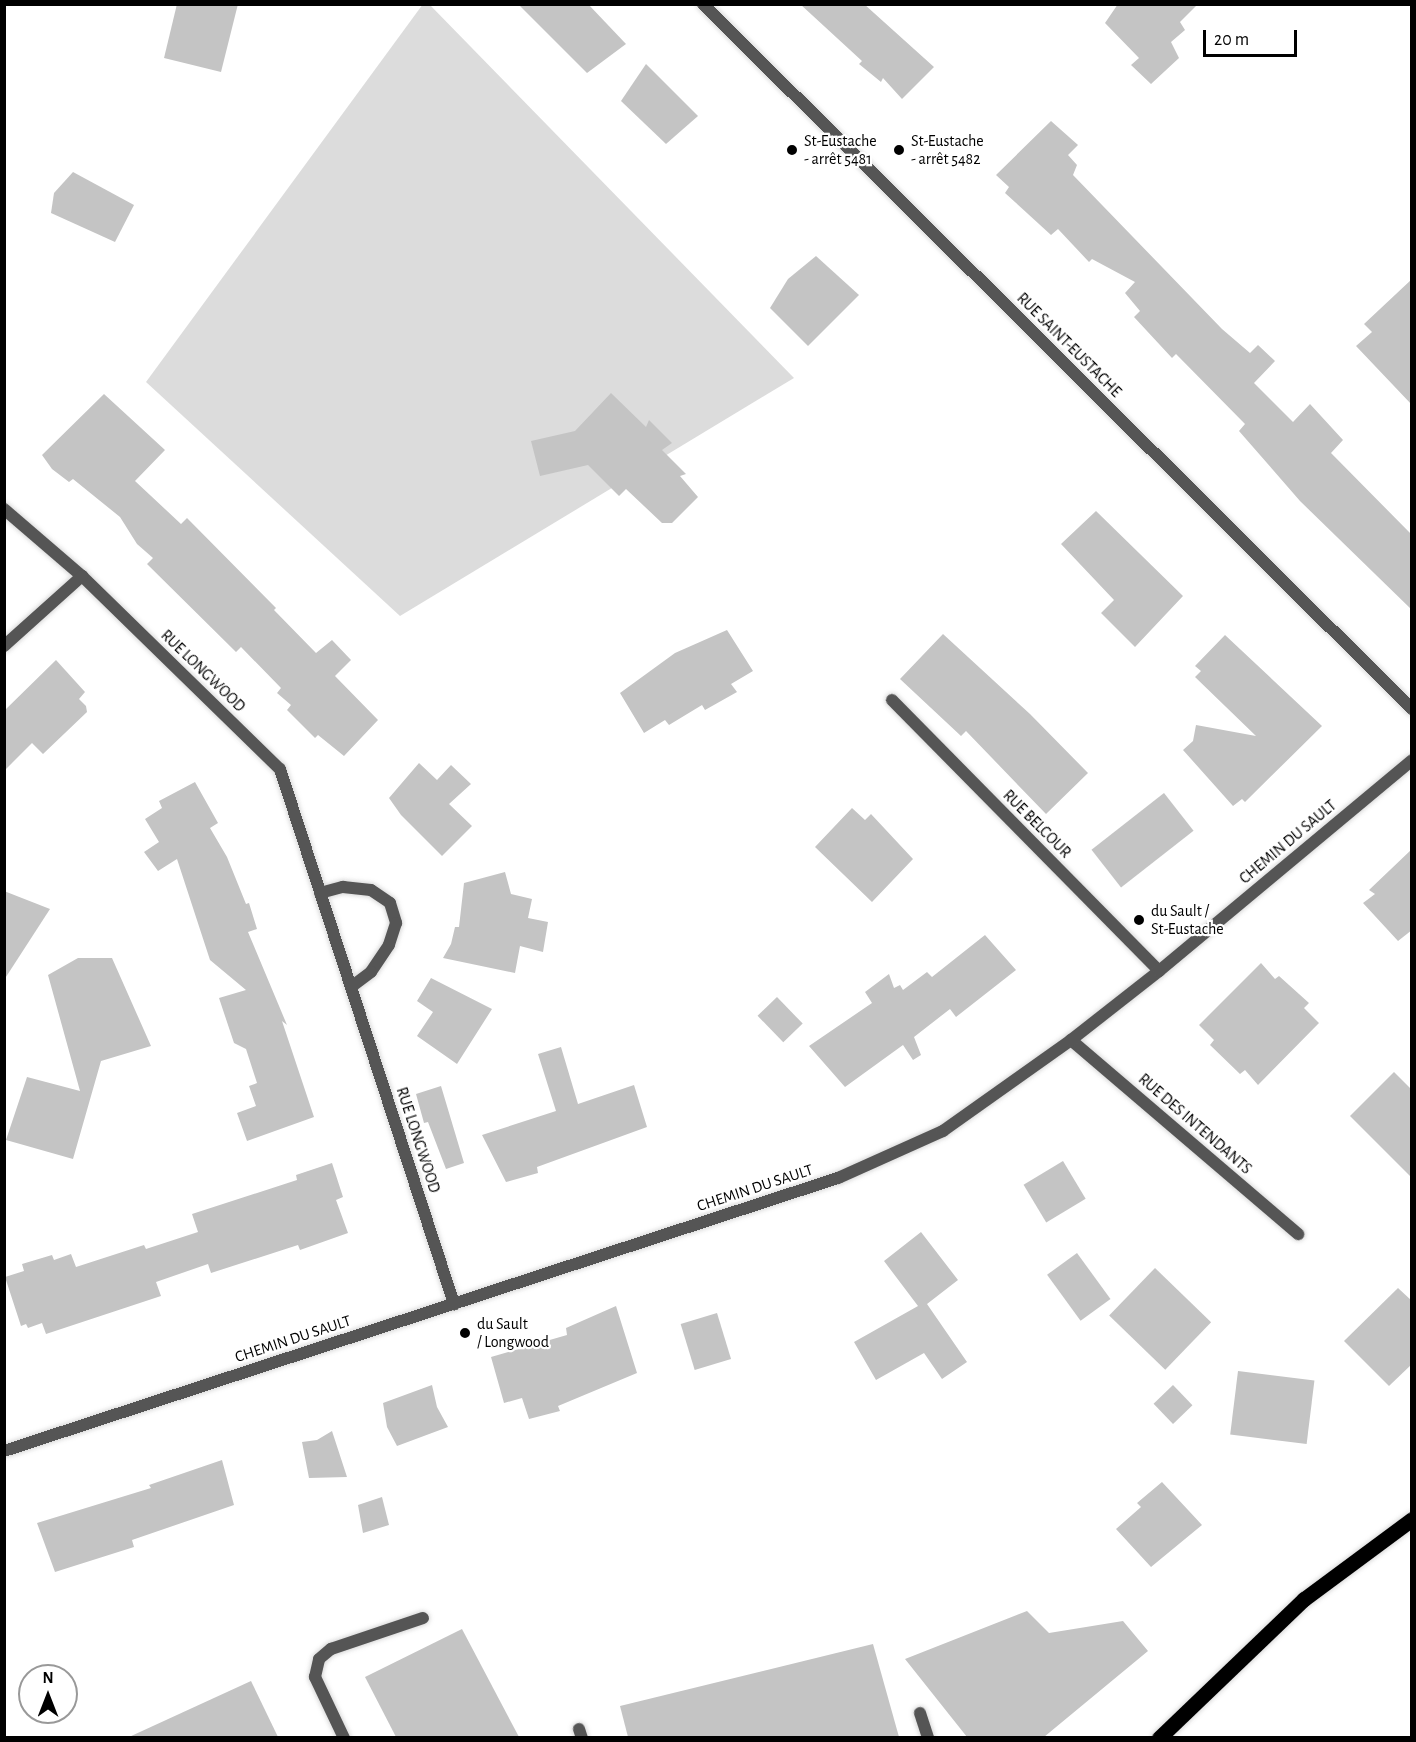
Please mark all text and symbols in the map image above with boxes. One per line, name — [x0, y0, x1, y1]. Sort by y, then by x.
scale bar — [1206, 18, 1300, 56]
text: 20 m — [1214, 31, 1249, 49]
place label: St-Eustache - arrêt 5481 — [804, 131, 877, 169]
place label: St-Eustache - arrêt 5482 — [911, 131, 984, 169]
marker: St-Eustache - arrêt 5481 — [785, 143, 799, 157]
marker: St-Eustache - arrêt 5482 — [892, 143, 906, 157]
street label: RUE SAINT-EUSTACHE — [1013, 289, 1125, 401]
street label: RUE LONGWOOD — [157, 626, 249, 716]
street label: RUE BELCOUR — [999, 786, 1075, 862]
street label: CHEMIN DU SAULT — [1236, 796, 1340, 888]
place label: du Sault / St-Eustache — [1151, 901, 1224, 939]
marker: du Sault / St-Eustache — [1132, 913, 1146, 927]
street label: RUE DES INTENDANTS — [1134, 1070, 1256, 1178]
street label: RUE LONGWOOD — [392, 1085, 444, 1195]
street label: CHEMIN DU SAULT — [695, 1160, 815, 1216]
street label: CHEMIN DU SAULT — [233, 1311, 353, 1367]
place label: du Sault / Longwood — [477, 1314, 549, 1352]
marker: du Sault / Longwood — [458, 1326, 472, 1340]
north arrow — [18, 1664, 78, 1724]
text: N — [42, 1670, 54, 1686]

